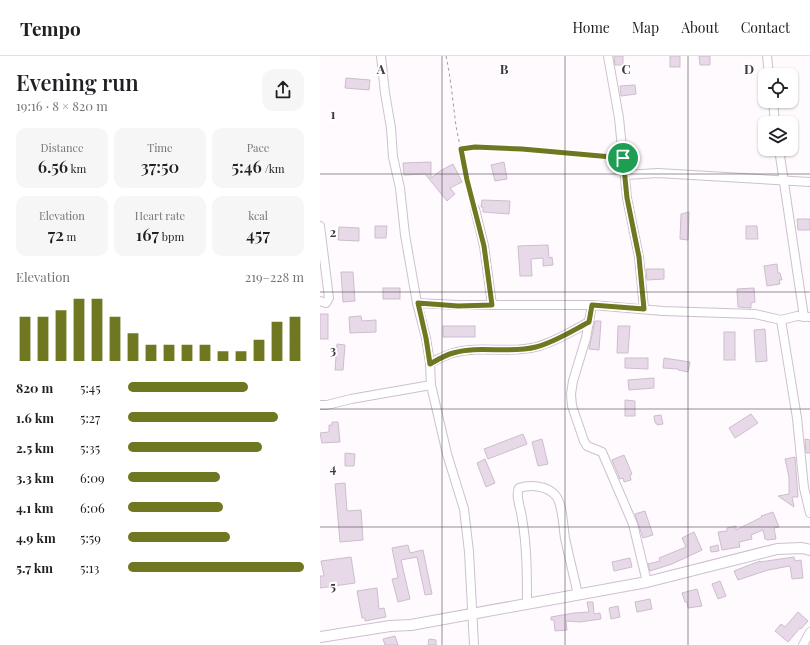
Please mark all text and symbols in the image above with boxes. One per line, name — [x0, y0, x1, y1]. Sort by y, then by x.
text: Tempo — [20, 15, 81, 41]
text: Home — [572, 18, 610, 37]
text: Map — [632, 18, 659, 37]
text: About — [681, 18, 719, 37]
text: Contact — [741, 18, 790, 37]
text: A — [376, 60, 386, 77]
text: B — [500, 60, 509, 77]
text: C — [621, 60, 631, 77]
text: D — [744, 60, 754, 77]
text: Evening run — [16, 67, 139, 97]
map controls — [758, 68, 798, 156]
button: locate — [758, 68, 798, 108]
button: share — [262, 69, 304, 111]
text: 19:16 · 8 × 820 m — [16, 97, 108, 114]
text: 1 — [331, 105, 336, 122]
button: layers — [758, 116, 798, 156]
text: Distance — [41, 140, 83, 155]
text: Time — [147, 140, 173, 155]
text: Pace — [247, 140, 269, 155]
pin — [606, 141, 640, 175]
icon: arrive — [612, 147, 634, 169]
text: 6.56 — [38, 155, 68, 177]
text: 37:50 — [141, 155, 179, 177]
text: 5:46 — [231, 155, 262, 177]
text: km — [68, 161, 86, 176]
text: /km — [262, 161, 285, 176]
text: Elevation — [39, 208, 85, 223]
text: Heart rate — [135, 208, 185, 223]
text: kcal — [248, 208, 268, 223]
text: 72 — [48, 223, 64, 245]
text: 167 — [136, 223, 159, 245]
text: 457 — [246, 223, 270, 245]
text: 2 — [330, 223, 337, 240]
text: m — [64, 229, 76, 244]
text: bpm — [159, 229, 184, 244]
text: Elevation — [16, 268, 70, 285]
text: 219–228 m — [245, 268, 304, 285]
text: 3 — [330, 341, 336, 358]
text: 820 m — [16, 379, 53, 396]
text: 5:45 — [80, 379, 101, 396]
text: 1.6 km — [16, 409, 54, 426]
text: 5:27 — [80, 409, 100, 426]
text: 2.5 km — [16, 439, 54, 456]
text: 5:35 — [80, 439, 100, 456]
text: 4 — [330, 459, 337, 476]
text: 3.3 km — [16, 469, 54, 486]
text: 6:09 — [80, 469, 105, 486]
text: 4.1 km — [16, 499, 54, 516]
text: 6:06 — [80, 499, 105, 516]
text: 4.9 km — [16, 529, 56, 546]
text: 5:59 — [80, 529, 101, 546]
text: 5.7 km — [16, 559, 53, 576]
text: 5:13 — [80, 559, 99, 576]
text: 5 — [330, 577, 336, 594]

